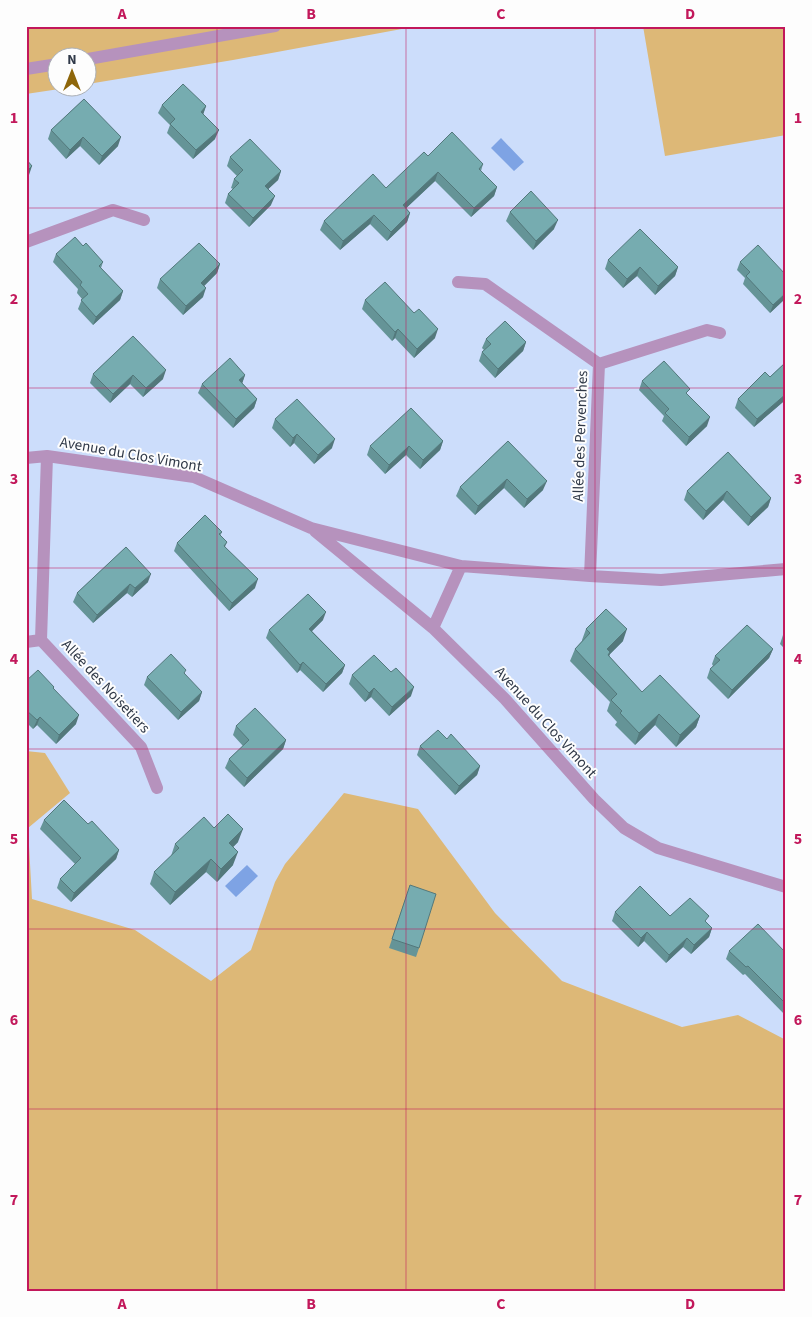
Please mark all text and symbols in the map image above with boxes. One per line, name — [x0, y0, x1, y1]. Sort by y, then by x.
text: A — [116, 3, 127, 25]
text: B — [306, 3, 316, 25]
text: C — [496, 3, 506, 25]
text: D — [685, 3, 695, 25]
north arrow — [48, 48, 98, 98]
text: N — [67, 50, 77, 70]
text: 1 — [10, 107, 18, 129]
text: 1 — [794, 107, 802, 129]
text: 2 — [10, 288, 18, 310]
text: 2 — [794, 288, 802, 310]
street label: Allée des Pervenches — [568, 370, 593, 502]
street label: Avenue du Clos Vimont — [58, 432, 204, 477]
text: 3 — [10, 468, 18, 490]
text: 3 — [794, 468, 802, 490]
street label: Allée des Noisetiers — [57, 635, 155, 738]
text: 4 — [10, 648, 19, 670]
text: 4 — [794, 648, 803, 670]
street label: Avenue du Clos Vimont — [490, 662, 602, 783]
text: 5 — [10, 828, 18, 850]
text: 5 — [794, 828, 802, 850]
text: 6 — [10, 1009, 18, 1031]
text: 6 — [794, 1009, 802, 1031]
text: 7 — [10, 1189, 18, 1211]
text: 7 — [794, 1189, 802, 1211]
text: A — [116, 1293, 127, 1315]
text: B — [306, 1293, 316, 1315]
text: C — [496, 1293, 506, 1315]
text: D — [685, 1293, 695, 1315]

